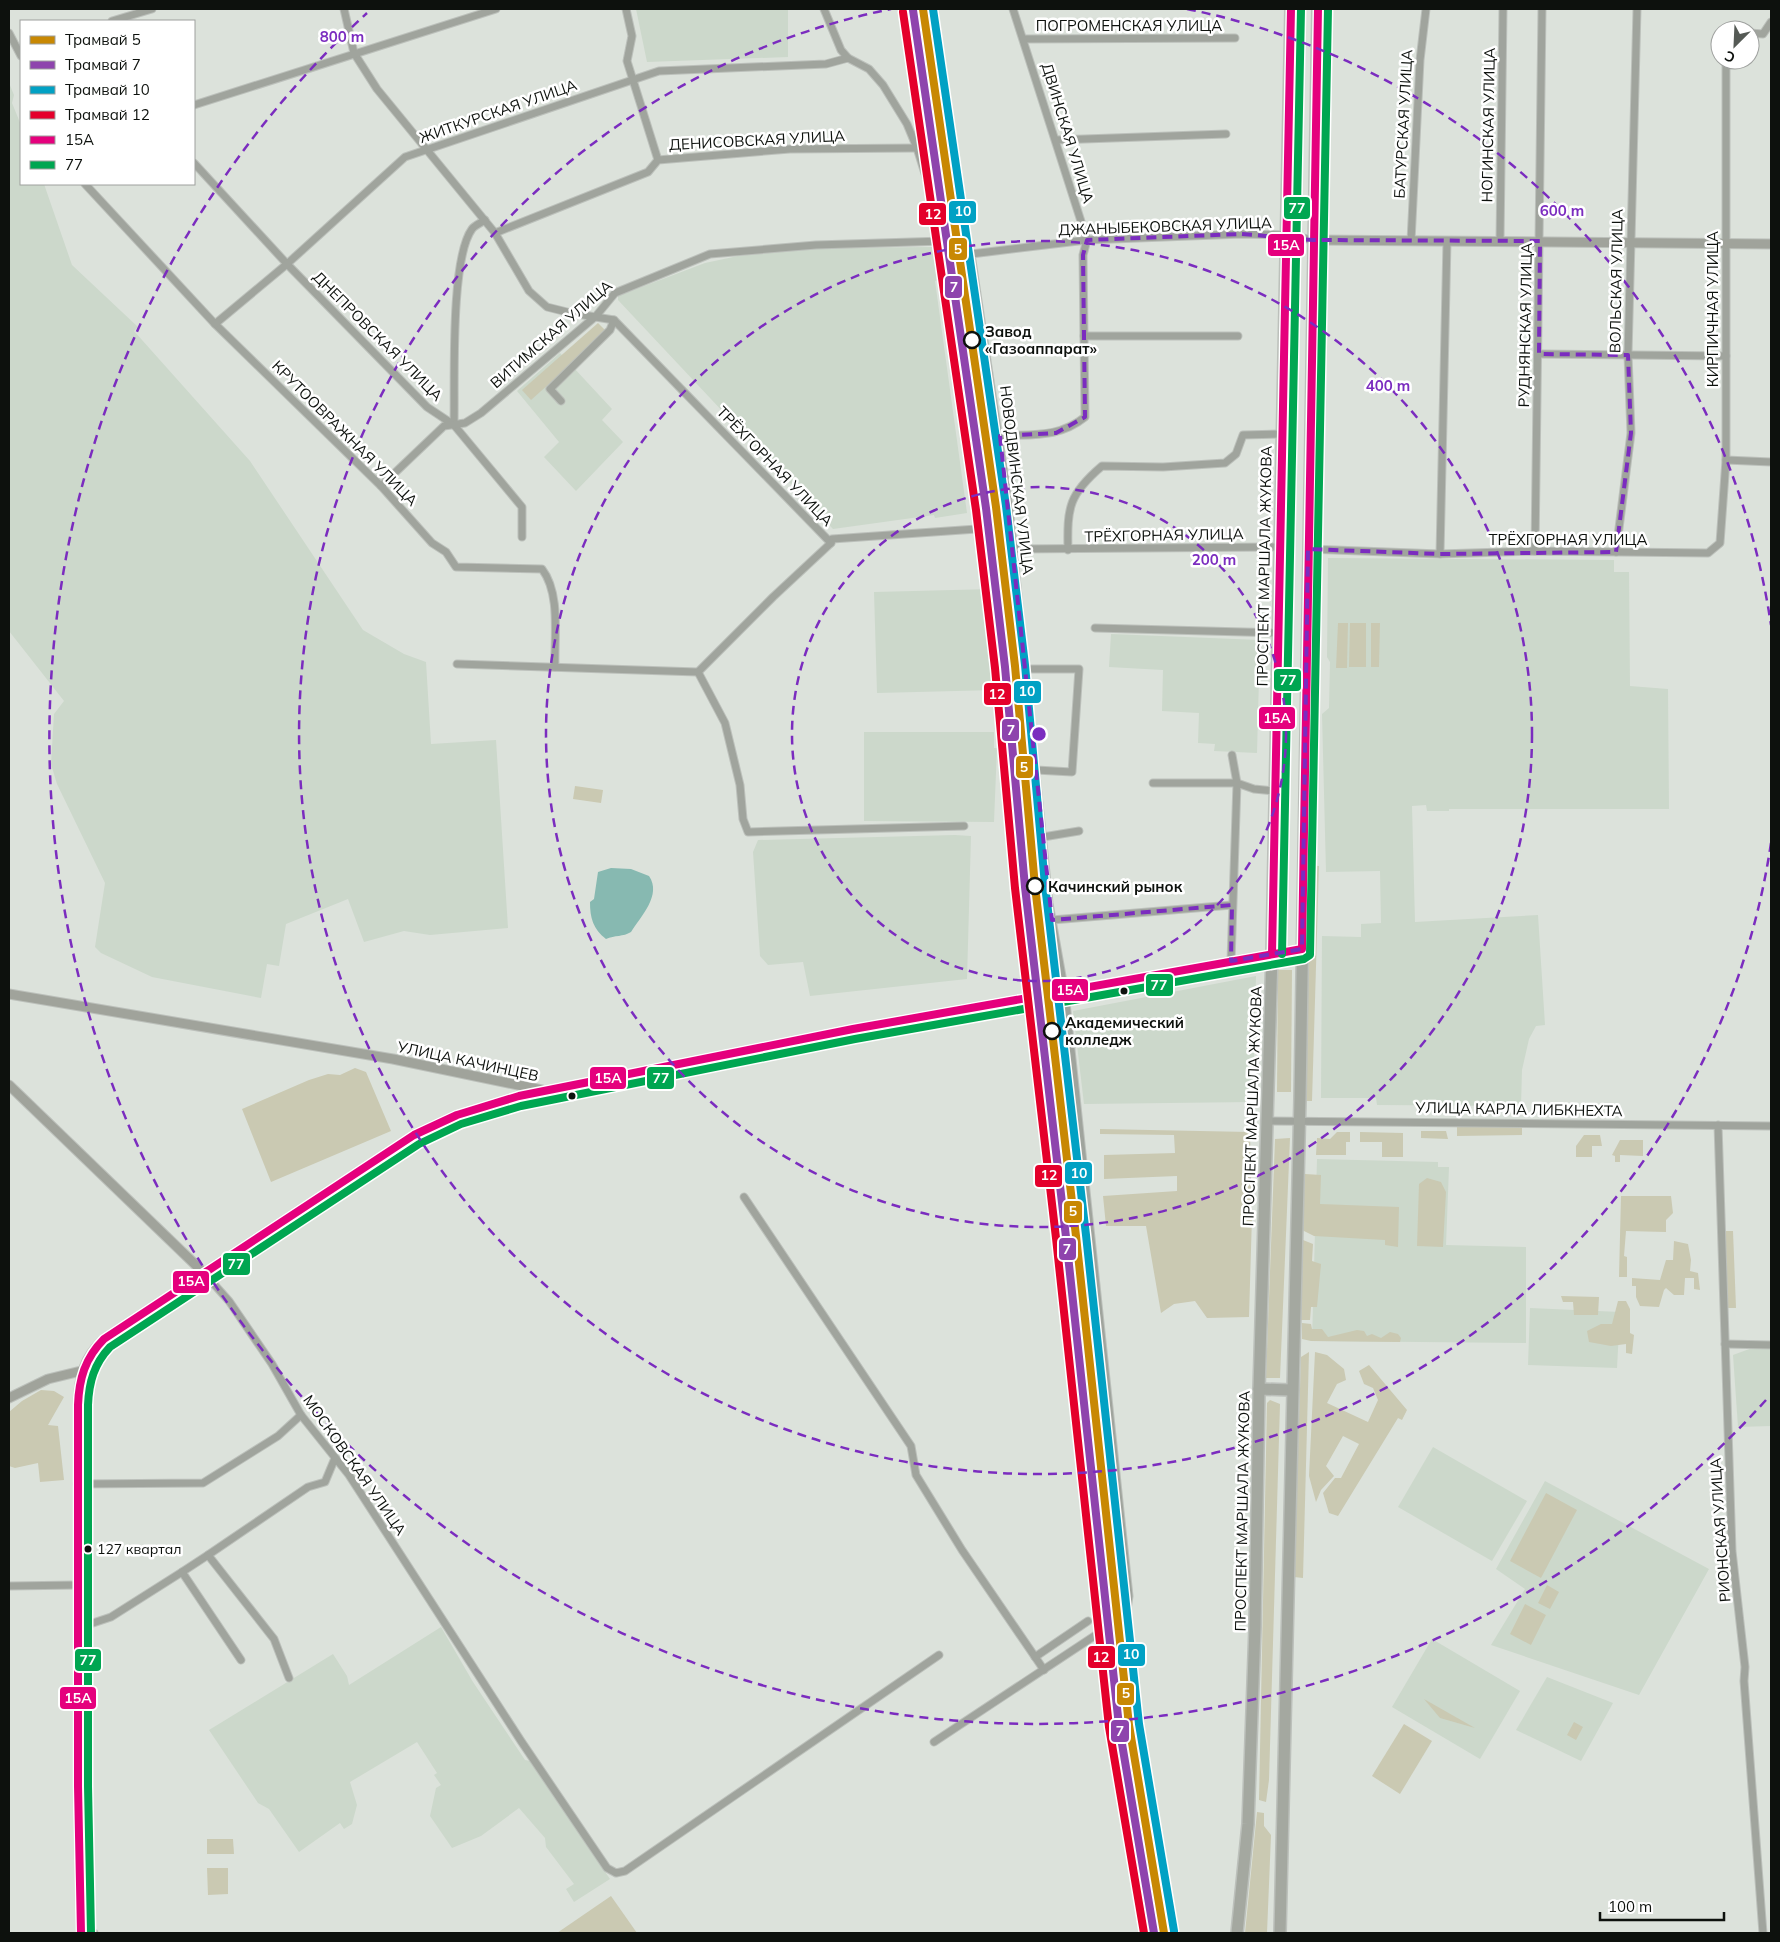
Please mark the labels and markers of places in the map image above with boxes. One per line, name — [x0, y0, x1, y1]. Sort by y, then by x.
place label: Завод «Газоаппарат» — [985, 322, 1098, 358]
marker: Завод «Газоаппарат» — [963, 331, 981, 349]
centre of rings — [1030, 725, 1048, 743]
marker: Качинский рынок — [1026, 877, 1044, 895]
place label: Качинский рынок — [1048, 877, 1183, 896]
unlabelled marker — [1119, 986, 1129, 996]
place label: Академический колледж — [1065, 1013, 1184, 1049]
marker: Академический колледж — [1043, 1022, 1061, 1040]
unlabelled marker — [567, 1091, 577, 1101]
place label: 127 квартал — [97, 1540, 181, 1558]
marker: 127 квартал — [83, 1544, 93, 1554]

